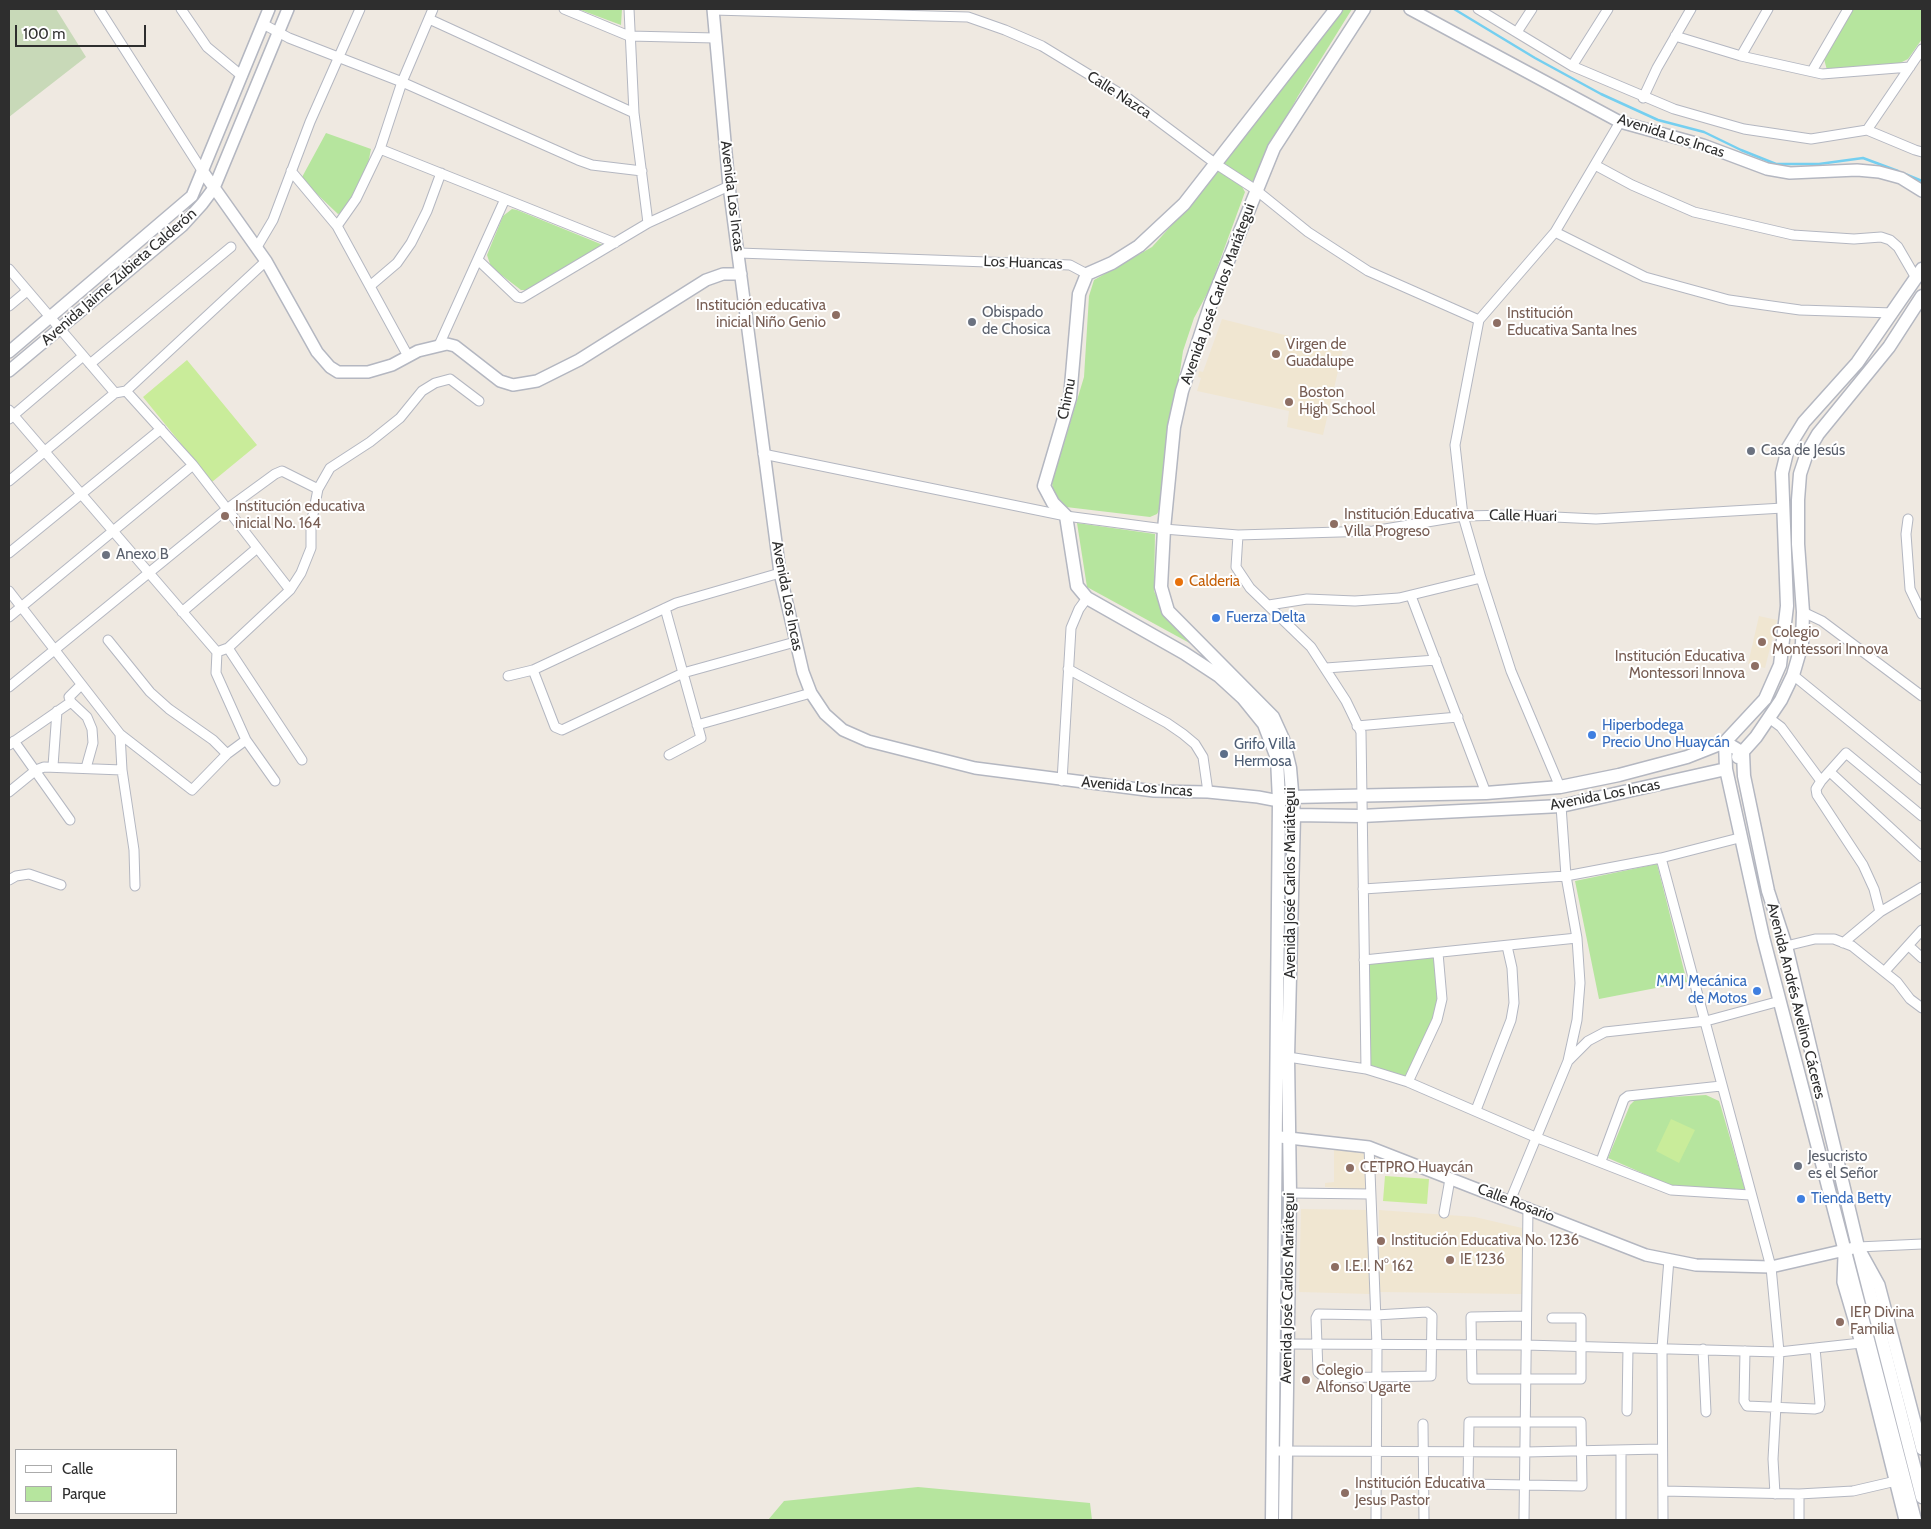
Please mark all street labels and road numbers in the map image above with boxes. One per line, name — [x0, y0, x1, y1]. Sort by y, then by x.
street label: Calle Nazca — [1083, 68, 1155, 122]
street label: Avenida Los Incas — [1615, 110, 1727, 162]
street label: Avenida Los Incas — [716, 140, 748, 252]
street label: Avenida José Carlos Mariátegui — [1177, 201, 1259, 387]
street label: Avenida Jaime Zubieta Calderón — [38, 205, 200, 349]
street label: Los Huancas — [983, 253, 1063, 273]
street label: Chimu — [1054, 377, 1080, 421]
street label: Calle Huari — [1489, 506, 1557, 526]
street label: Avenida Los Incas — [768, 540, 806, 652]
street label: Avenida Los Incas — [1081, 773, 1193, 801]
street label: Avenida Los Incas — [1549, 776, 1661, 814]
street label: Avenida José Carlos Mariátegui — [1282, 787, 1300, 979]
street label: Avenida Andrés Avelino Cáceres — [1763, 901, 1829, 1101]
street label: Calle Rosario — [1475, 1180, 1557, 1226]
street label: Avenida José Carlos Mariátegui — [1277, 1192, 1299, 1384]

